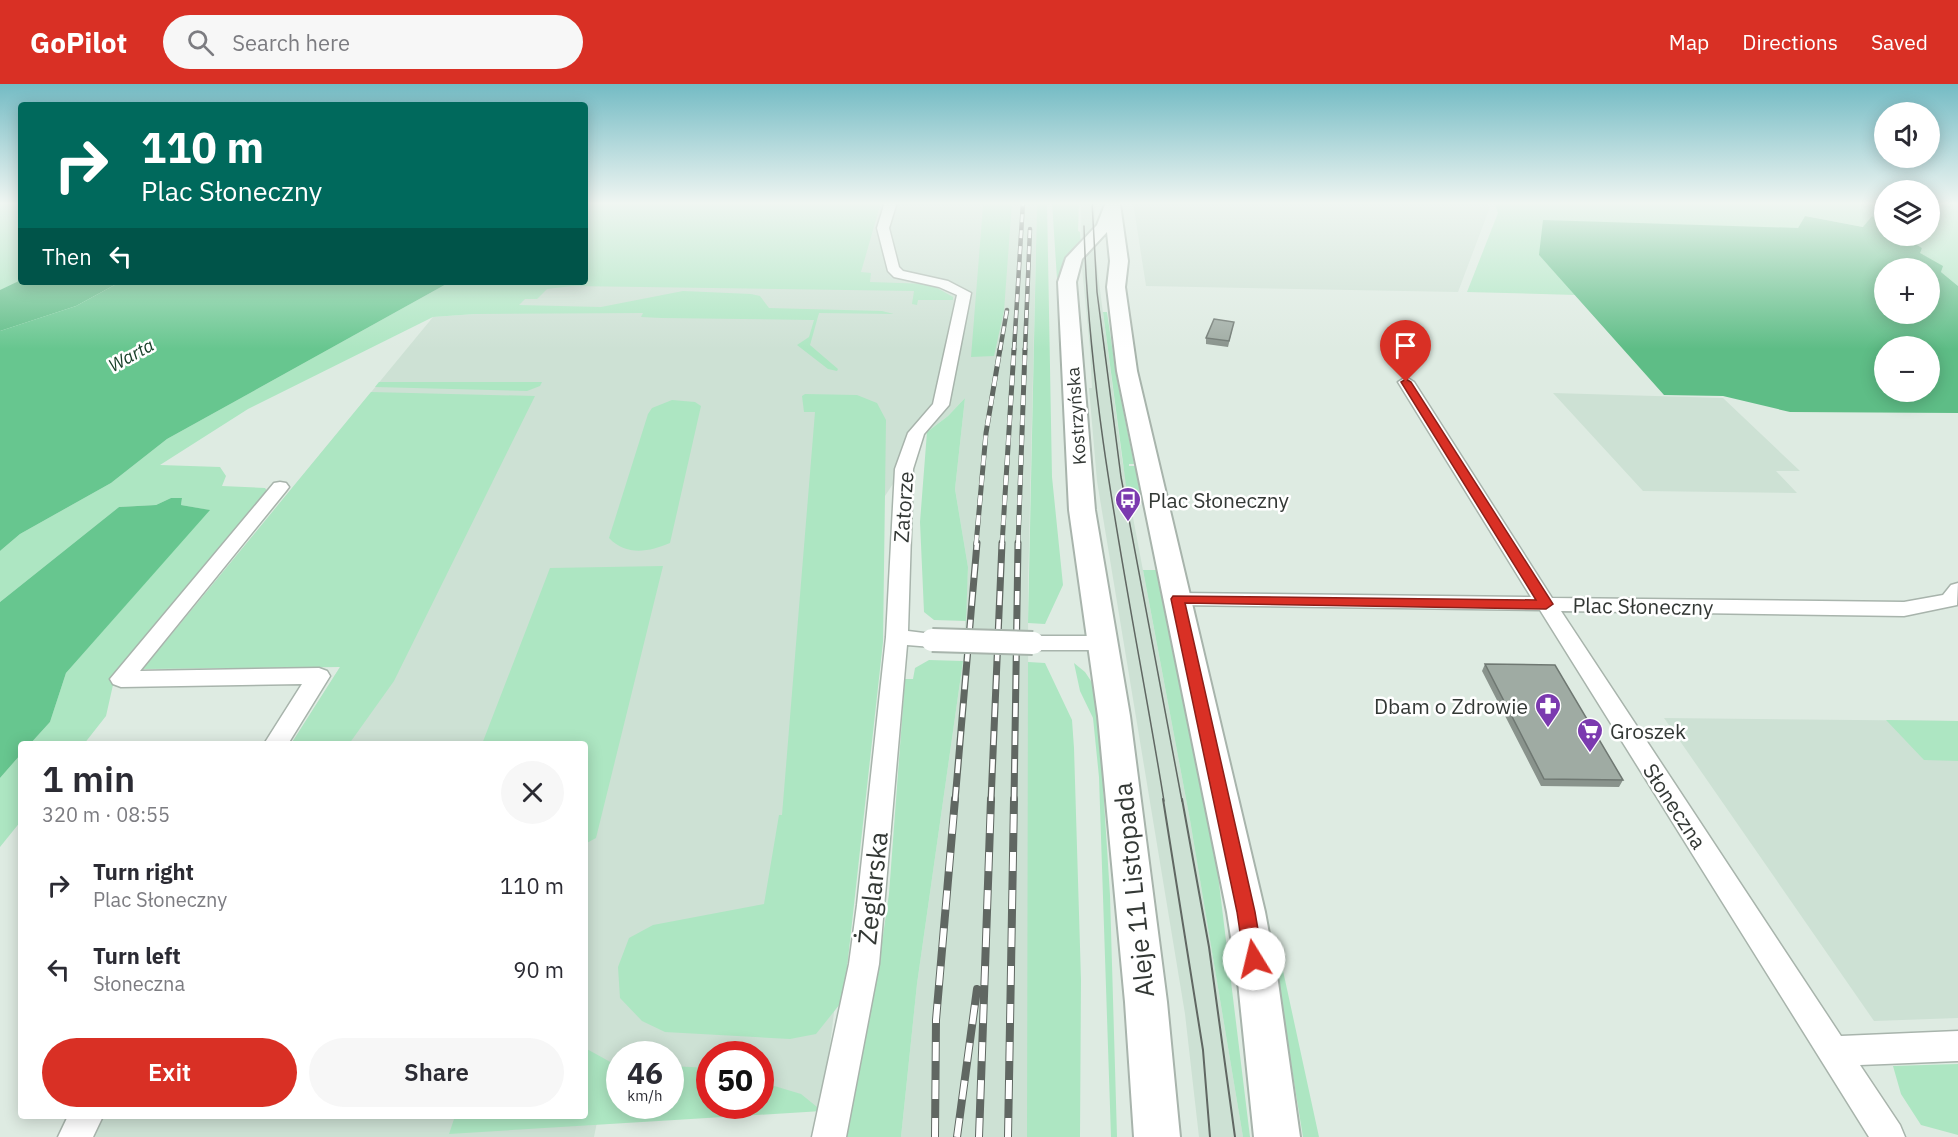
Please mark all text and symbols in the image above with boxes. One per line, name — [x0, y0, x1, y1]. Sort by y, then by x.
search box — [163, 15, 583, 69]
text: GoPilot — [30, 24, 127, 61]
icon: search — [184, 26, 217, 59]
text: Search here — [232, 28, 350, 57]
text: Map — [1669, 28, 1709, 56]
text: Directions — [1742, 28, 1838, 56]
text: Saved — [1871, 28, 1928, 56]
map controls — [1874, 102, 1940, 402]
button: sound — [1874, 102, 1940, 168]
text: 110 m — [141, 120, 264, 175]
icon: right — [42, 126, 120, 204]
text: Plac Słoneczny — [141, 173, 322, 208]
button: layers — [1874, 180, 1940, 246]
icon: left — [104, 240, 137, 273]
text: Then — [42, 242, 92, 271]
button: + — [1874, 258, 1940, 324]
pin — [1380, 320, 1431, 382]
icon: arrive — [1389, 329, 1422, 362]
water label: Warta — [104, 333, 158, 377]
button: − — [1874, 336, 1940, 402]
street label: Kostrzyńska — [1061, 366, 1091, 466]
street label: Zatorze — [887, 471, 919, 543]
bus stop icon: Plac Słoneczny — [1113, 485, 1143, 523]
place label: Plac Słoneczny — [1148, 486, 1289, 514]
street label: Plac Słoneczny — [1572, 591, 1714, 621]
pharmacy icon: Dbam o Zdrowie — [1533, 691, 1563, 729]
place label: Dbam o Zdrowie — [1374, 692, 1528, 720]
supermarket icon: Groszek — [1575, 716, 1605, 754]
place label: Groszek — [1610, 717, 1686, 745]
text: 1 min — [42, 755, 135, 802]
street label: Słoneczna — [1637, 758, 1713, 854]
button: close — [501, 761, 564, 824]
street label: Aleje 11 Listopada — [1105, 781, 1161, 999]
text: 320 m · 08:55 — [42, 801, 170, 828]
street label: Żeglarska — [849, 830, 895, 946]
text: Turn right — [93, 857, 194, 886]
icon: right — [42, 869, 75, 902]
text: 110 m — [500, 871, 564, 900]
text: Plac Słoneczny — [93, 886, 227, 913]
position arrow — [1222, 927, 1286, 991]
text: Turn left — [93, 941, 181, 970]
icon: left — [42, 953, 75, 986]
text: 90 m — [513, 955, 564, 984]
text: Słoneczna — [93, 970, 185, 997]
button: Exit — [42, 1038, 297, 1107]
button: Share — [309, 1038, 564, 1107]
speed limit sign: 50 — [696, 1041, 774, 1119]
text: 46 — [627, 1053, 663, 1092]
text: km/h — [627, 1086, 663, 1105]

